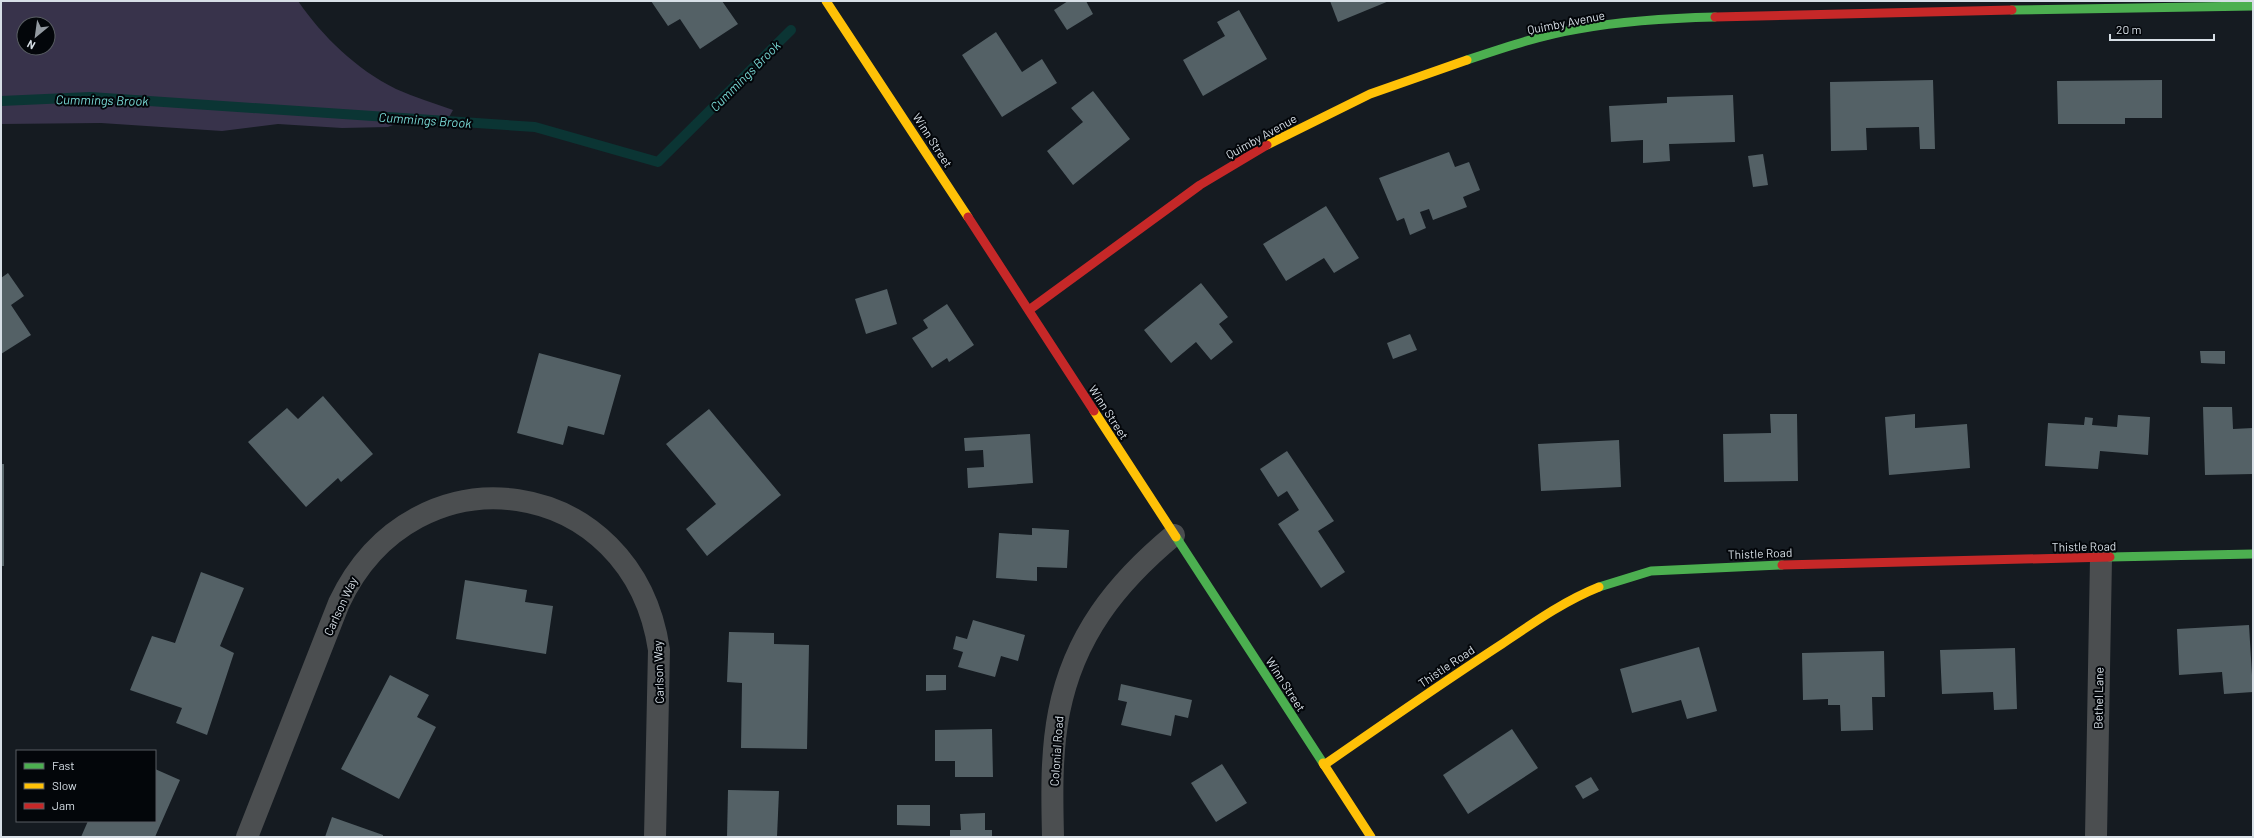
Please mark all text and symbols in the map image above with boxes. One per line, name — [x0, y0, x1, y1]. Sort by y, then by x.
street label: Quimby Avenue — [1526, 8, 1606, 36]
north arrow — [16, 16, 56, 56]
scale bar — [2110, 16, 2214, 42]
text: 20 m — [2116, 22, 2142, 36]
water label: Cummings Brook — [706, 37, 784, 115]
text: N — [25, 38, 37, 53]
water label: Cummings Brook — [55, 91, 149, 109]
water label: Cummings Brook — [378, 109, 473, 131]
street label: Winn Street — [910, 110, 956, 170]
street label: Quimby Avenue — [1223, 111, 1299, 161]
street label: Winn Street — [1086, 382, 1132, 442]
street label: Thistle Road — [2052, 538, 2116, 554]
street label: Thistle Road — [1727, 545, 1793, 561]
street label: Carlson Way — [320, 574, 360, 638]
street label: Carlson Way — [650, 640, 666, 704]
street label: Thistle Road — [1415, 642, 1477, 690]
street label: Winn Street — [1263, 654, 1309, 714]
street label: Bethel Lane — [2090, 667, 2106, 729]
street label: Colonial Road — [1047, 715, 1065, 787]
legend — [16, 750, 156, 822]
text: Fast — [52, 758, 75, 772]
text: Slow — [52, 778, 77, 792]
text: Jam — [52, 798, 75, 812]

